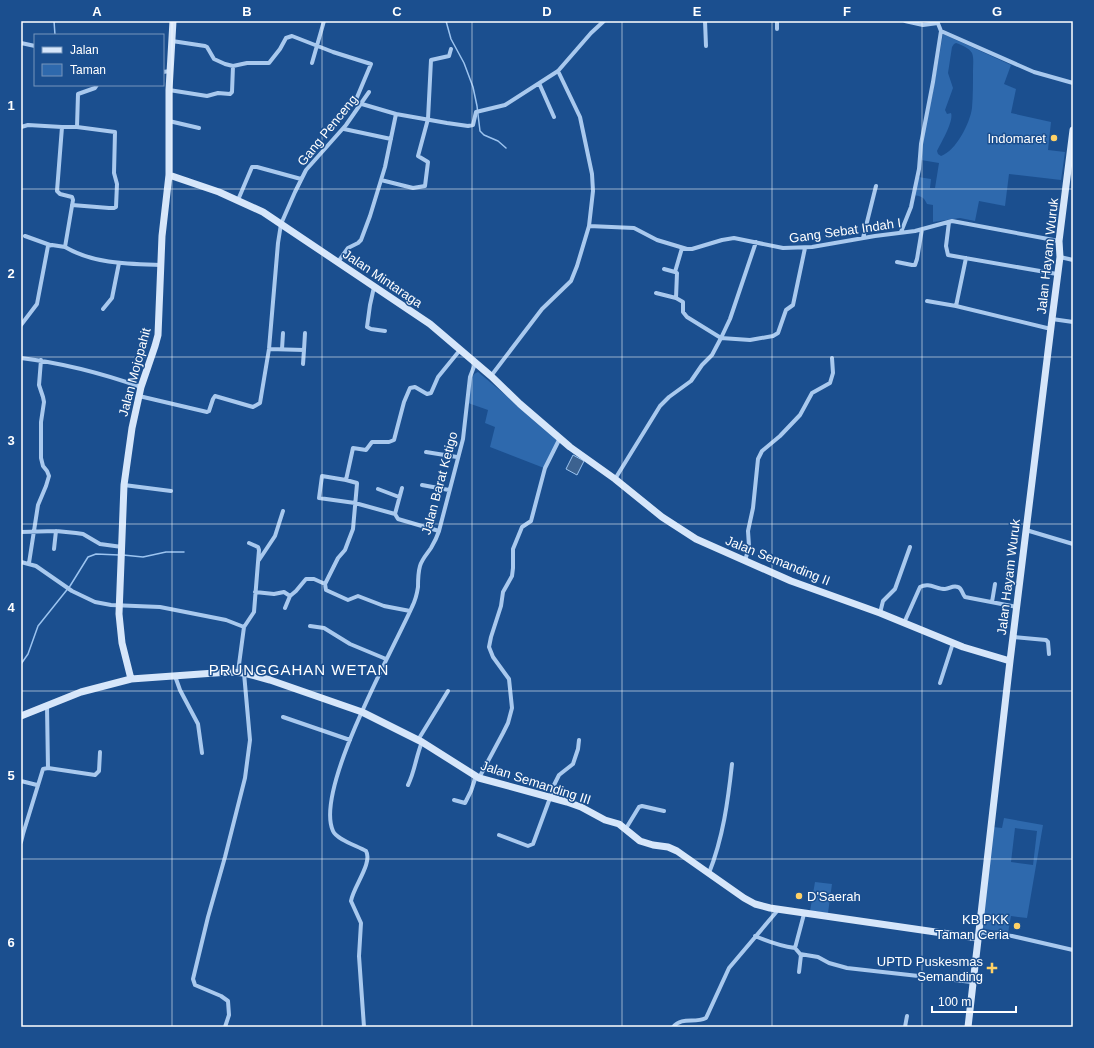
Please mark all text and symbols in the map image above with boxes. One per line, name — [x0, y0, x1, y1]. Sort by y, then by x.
text: A — [92, 4, 102, 19]
text: B — [242, 4, 252, 19]
text: C — [392, 4, 402, 19]
text: D — [542, 4, 552, 19]
text: E — [693, 4, 702, 19]
text: F — [843, 4, 851, 19]
text: G — [992, 4, 1002, 19]
legend — [34, 34, 164, 86]
text: Jalan — [70, 43, 99, 57]
text: Taman — [70, 63, 106, 77]
street label: Gang Penceng — [294, 92, 361, 169]
text: 1 — [7, 98, 15, 113]
place label: Indomaret — [987, 131, 1046, 146]
marker: Indomaret — [1049, 133, 1059, 143]
street label: Jalan Hayam Wuruk — [1034, 197, 1061, 315]
street label: Gang Sebat Indah I — [788, 215, 902, 246]
street label: Jalan Mintaraga — [340, 246, 426, 311]
text: 2 — [7, 266, 15, 281]
street label: Jalan Mojopahit — [115, 326, 154, 418]
street label: Jalan Barat Ketigo — [418, 430, 460, 536]
text: 3 — [7, 433, 15, 448]
street label: Jalan Hayam Wuruk — [994, 518, 1023, 636]
street label: Jalan Semanding II — [723, 533, 832, 588]
text: 4 — [7, 600, 15, 615]
district label: PRUNGGAHAN WETAN — [209, 661, 389, 678]
street label: Jalan Semanding III — [479, 758, 593, 807]
text: 5 — [7, 768, 15, 783]
place label: D'Saerah — [807, 889, 861, 904]
marker: D'Saerah — [794, 891, 804, 901]
place label: KB PKK Taman Ceria — [935, 912, 1010, 942]
marker: KB PKK Taman Ceria — [1012, 921, 1022, 931]
text: 6 — [7, 935, 15, 950]
place label: UPTD Puskesmas Semanding — [877, 954, 983, 984]
marker: UPTD Puskesmas Semanding — [986, 962, 998, 974]
scale bar — [932, 988, 1016, 1014]
text: 100 m — [938, 995, 971, 1009]

